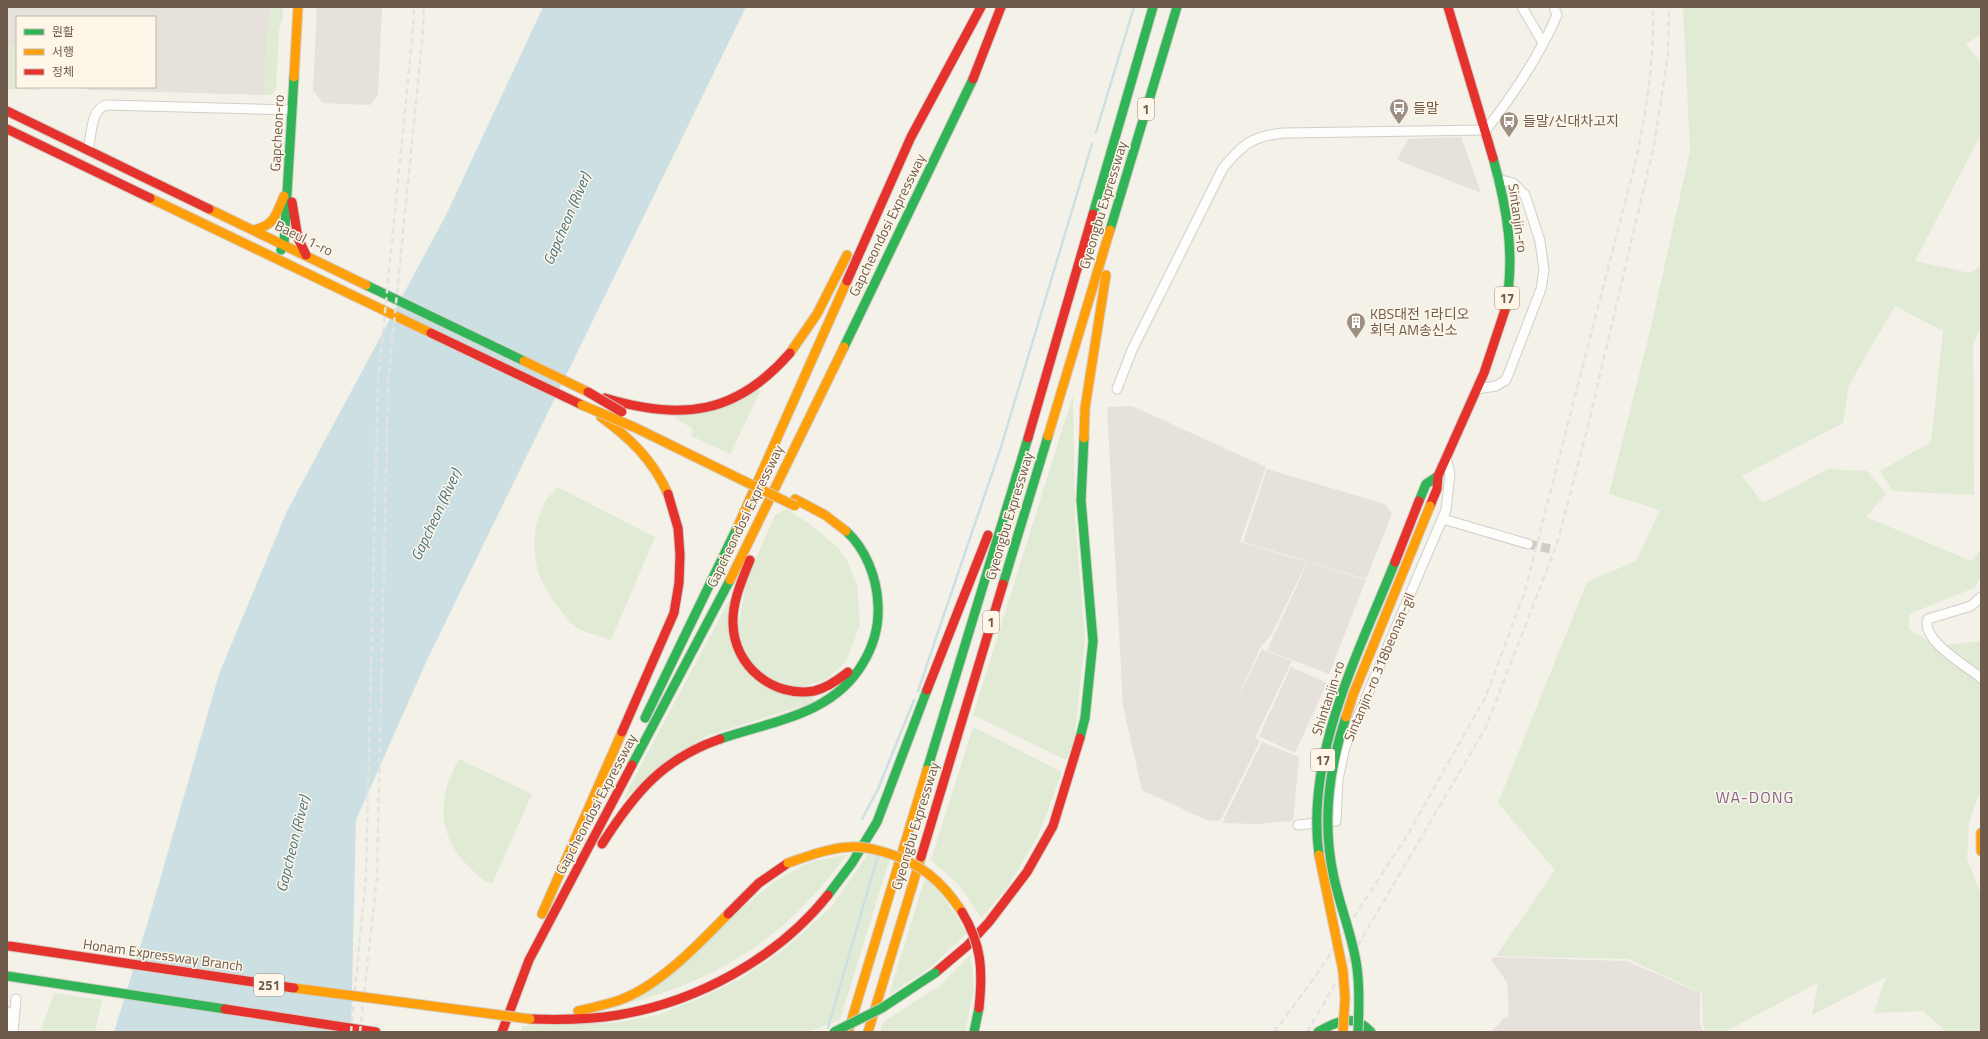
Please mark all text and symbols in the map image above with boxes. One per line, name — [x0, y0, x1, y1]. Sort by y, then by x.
legend — [16, 16, 156, 88]
text: 원활 — [52, 22, 74, 41]
text: 서행 — [52, 42, 74, 61]
text: 정체 — [52, 62, 74, 81]
street label: Gapcheon-ro — [264, 94, 289, 172]
bus stop icon: 들말 — [1388, 97, 1410, 125]
place label: 들말 — [1413, 97, 1439, 118]
road number: 1 — [1138, 98, 1154, 120]
bus stop icon: 들말/신대차고지 — [1498, 110, 1520, 138]
place label: 들말/신대차고지 — [1523, 110, 1619, 131]
street label: Gyeongbu Expressway — [1073, 138, 1132, 271]
street label: Gapcheondosi Expressway — [843, 150, 930, 300]
water label: Gapcheon (River) — [537, 167, 597, 269]
street label: Sintanjin-ro — [1503, 182, 1534, 254]
street label: Baeul 1-ro — [272, 214, 337, 261]
road number: 17 — [1495, 287, 1519, 309]
place label: KBS대전 1라디오 회덕 AM송신소 — [1370, 303, 1470, 340]
building icon: KBS대전 1라디오 회덕 AM송신소 — [1345, 311, 1367, 339]
street label: Gapcheondosi Expressway — [701, 441, 788, 591]
street label: Gyeongbu Expressway — [979, 449, 1038, 582]
water label: Gapcheon (River) — [404, 464, 467, 564]
street label: Sintanjin-ro 318beonan-gil — [1338, 589, 1419, 744]
road number: 1 — [983, 611, 999, 633]
street label: Shintanjin-ro — [1306, 658, 1349, 738]
street label: Gapcheondosi Expressway — [550, 730, 642, 878]
road number: 17 — [1311, 749, 1335, 771]
street label: Gyeongbu Expressway — [885, 759, 944, 892]
district label: WA-DONG — [1716, 785, 1794, 809]
water label: Gapcheon (River) — [269, 792, 316, 895]
street label: Honam Expressway Branch — [82, 933, 244, 976]
road number: 251 — [254, 974, 284, 996]

